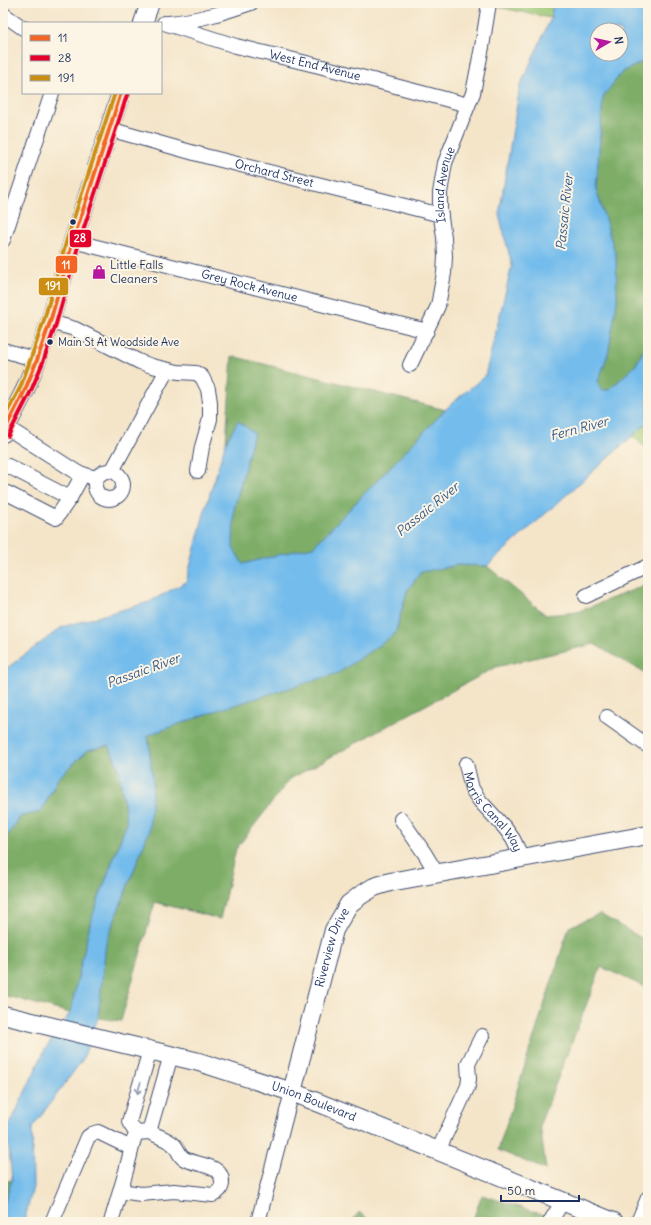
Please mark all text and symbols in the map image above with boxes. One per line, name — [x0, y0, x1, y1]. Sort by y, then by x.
legend — [22, 22, 162, 94]
north arrow — [589, 22, 629, 62]
text: 11 — [58, 30, 68, 45]
text: N — [611, 36, 626, 45]
street label: West End Avenue — [268, 46, 362, 84]
text: 28 — [58, 50, 72, 65]
text: 191 — [58, 70, 74, 85]
street label: Island Avenue — [432, 144, 458, 224]
street label: Orchard Street — [233, 156, 315, 190]
water label: Passaic River — [552, 171, 577, 251]
unlabelled marker — [68, 217, 78, 227]
line badge: 28 — [69, 229, 92, 248]
text: 28 — [74, 231, 86, 245]
line badge: 11 — [55, 255, 78, 274]
place label: Little Falls Cleaners — [110, 257, 163, 286]
text: 11 — [62, 258, 70, 272]
shop icon: Little Falls Cleaners — [91, 264, 107, 280]
street label: Grey Rock Avenue — [200, 266, 299, 305]
line badge: 191 — [38, 277, 69, 296]
text: 191 — [45, 279, 61, 293]
place label: Main St At Woodside Ave — [58, 335, 179, 349]
marker: Main St At Woodside Ave — [45, 337, 55, 347]
water label: Fern River — [548, 412, 612, 444]
water label: Passaic River — [392, 478, 464, 540]
water label: Passaic River — [104, 649, 184, 692]
street label: Morris Canal Way — [461, 770, 526, 854]
street label: Riverview Drive — [311, 905, 352, 989]
street label: Union Boulevard — [270, 1078, 359, 1124]
one-way arrow — [135, 1081, 142, 1094]
scale bar — [501, 1177, 579, 1203]
text: 50 m — [507, 1183, 536, 1198]

